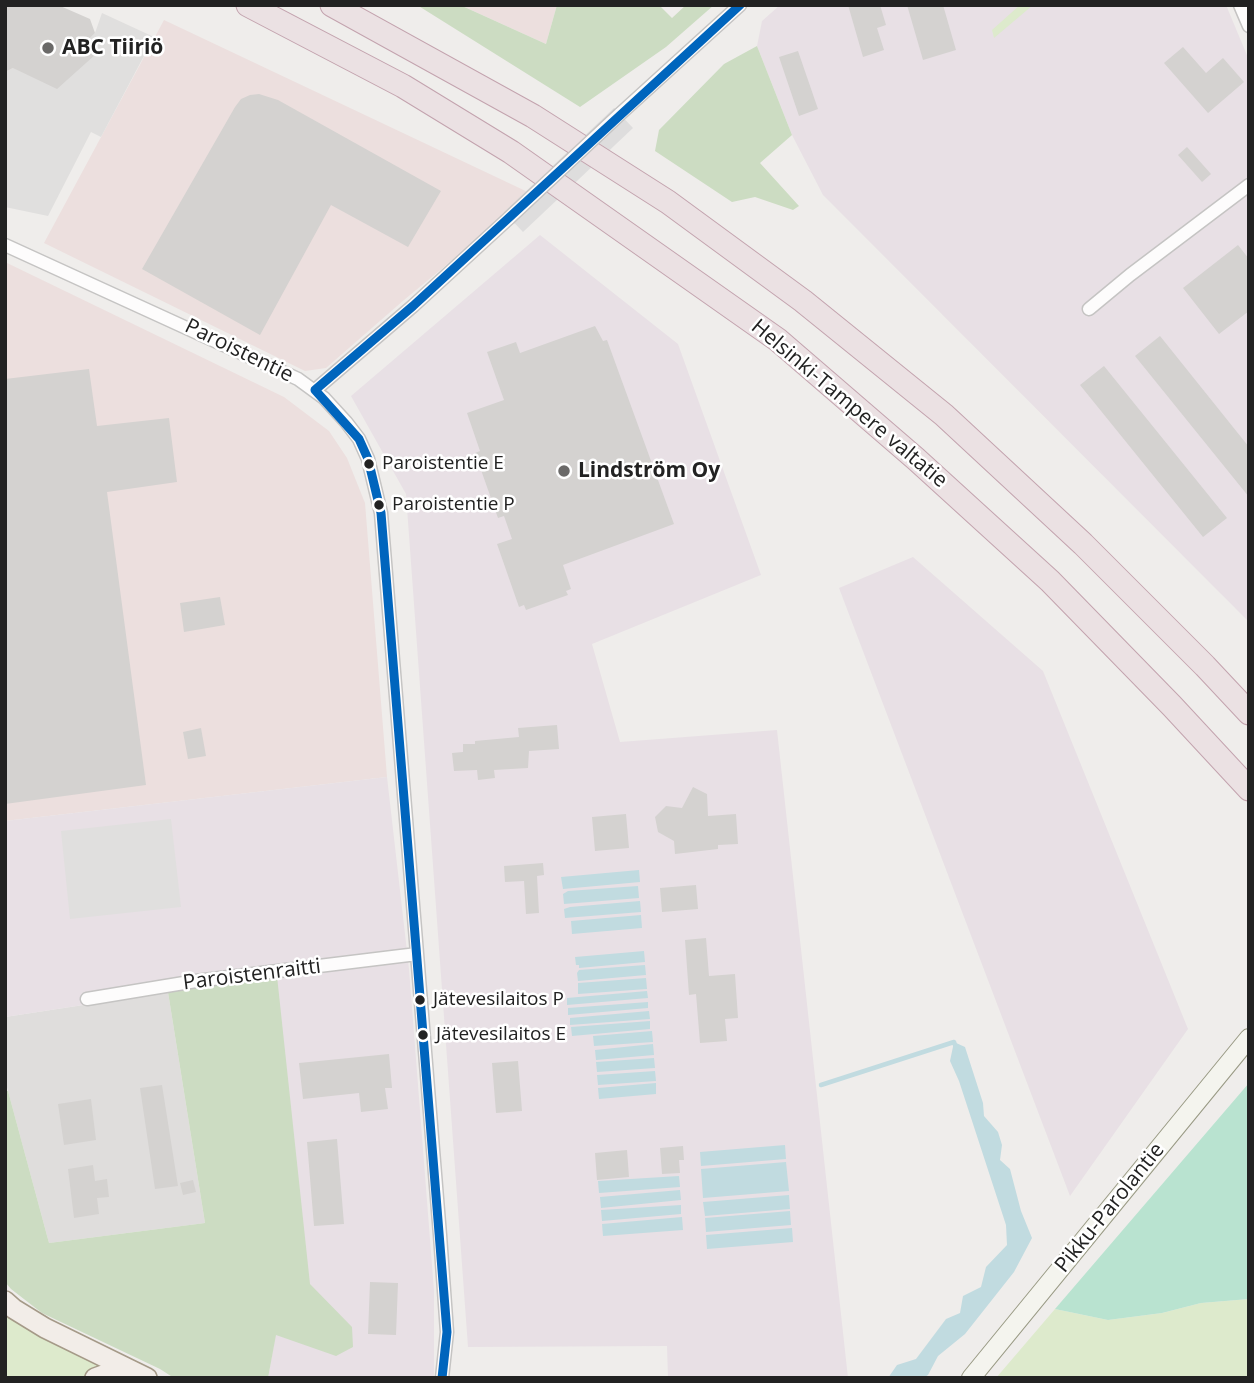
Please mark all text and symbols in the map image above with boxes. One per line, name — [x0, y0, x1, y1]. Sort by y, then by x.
place label: ABC Tiiriö — [62, 35, 163, 61]
marker: ABC Tiiriö — [40, 40, 56, 56]
street label: Paroistentie — [181, 314, 297, 388]
street label: Helsinki-Tampere valtatie — [746, 315, 952, 493]
place label: Paroistentie E — [382, 453, 504, 475]
marker: Paroistentie E — [362, 457, 376, 471]
place label: Lindström Oy — [578, 458, 720, 484]
marker: Lindström Oy — [556, 463, 572, 479]
place label: Paroistentie P — [392, 494, 515, 516]
marker: Paroistentie P — [372, 498, 386, 512]
street label: Paroistenraitti — [182, 954, 322, 996]
place label: Jätevesilaitos P — [433, 989, 564, 1011]
marker: Jätevesilaitos P — [413, 993, 427, 1007]
place label: Jätevesilaitos E — [436, 1024, 566, 1046]
marker: Jätevesilaitos E — [416, 1028, 430, 1042]
street label: Pikku-Parolantie — [1050, 1138, 1170, 1278]

